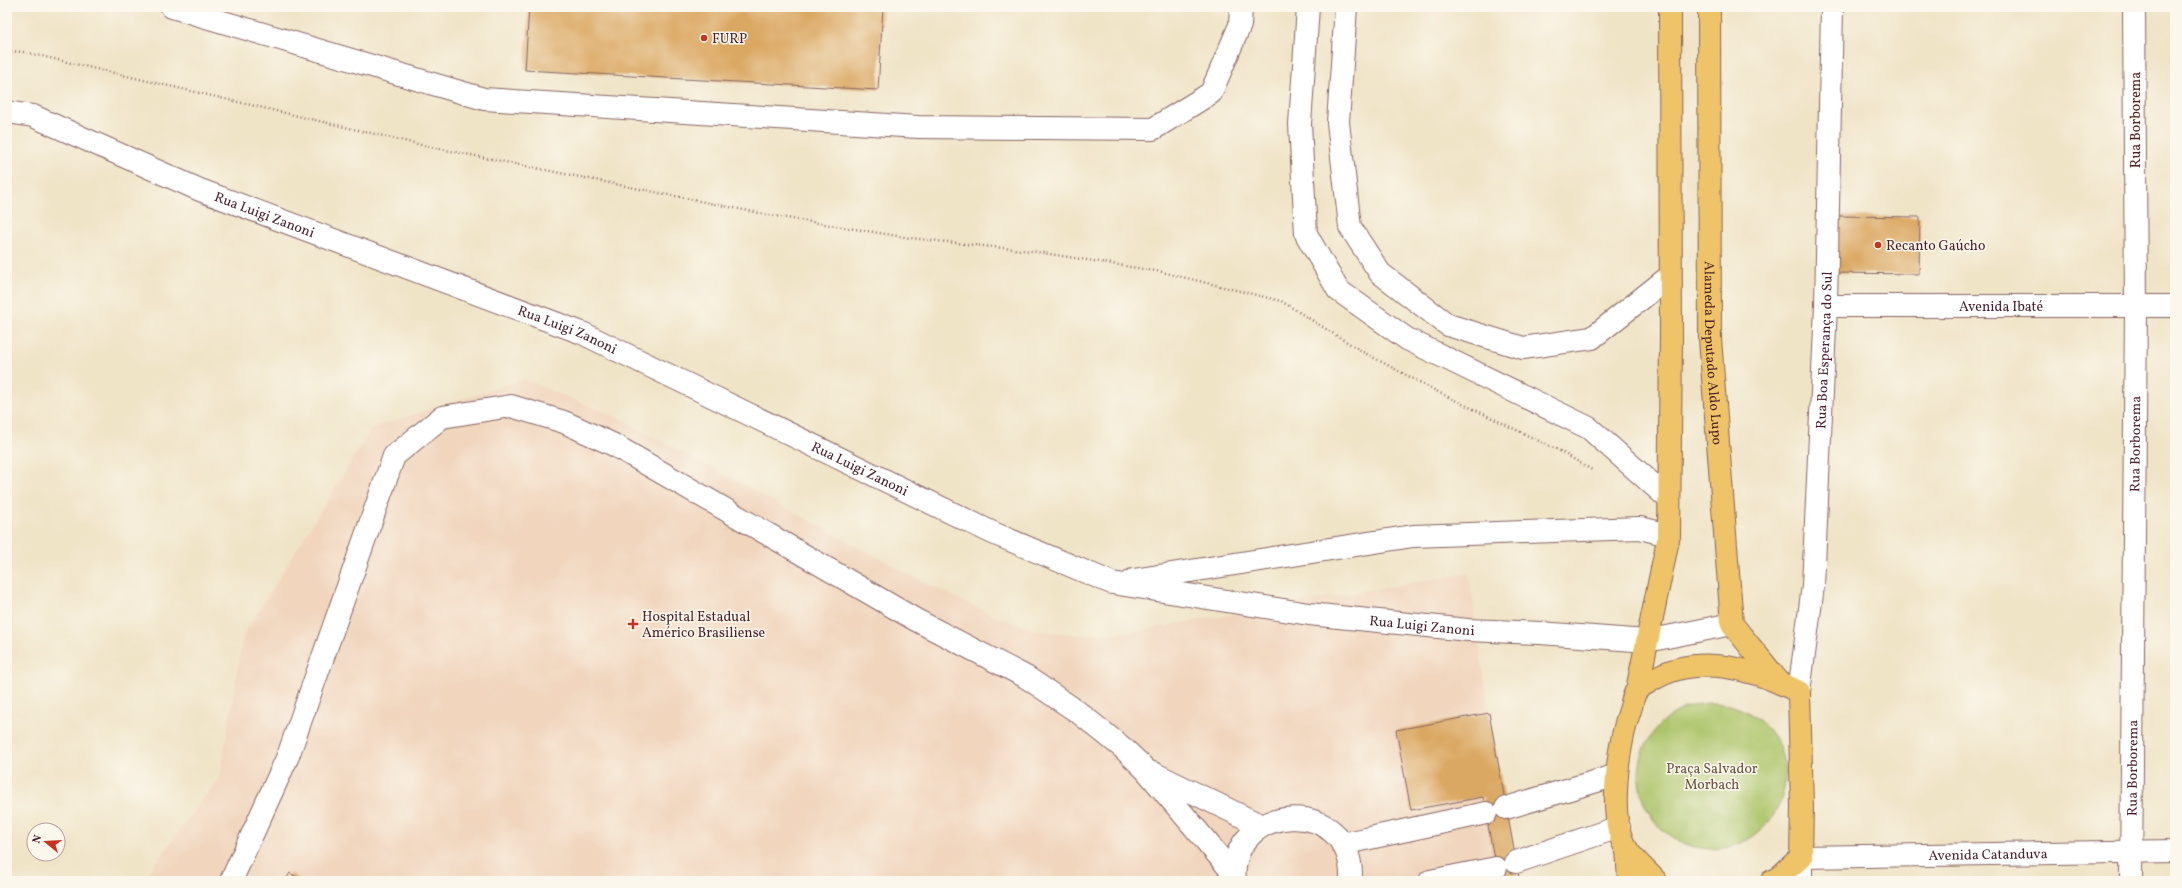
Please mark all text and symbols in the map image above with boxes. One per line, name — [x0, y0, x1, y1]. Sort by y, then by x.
place label: FURP — [712, 30, 747, 49]
marker: FURP — [699, 33, 709, 43]
street label: Rua Borborema — [2127, 72, 2146, 168]
street label: Rua Luigi Zanoni — [211, 188, 317, 243]
place label: Recanto Gaúcho — [1886, 237, 1985, 256]
marker: Recanto Gaúcho — [1873, 240, 1883, 250]
street label: Alameda Deputado Aldo Lupo — [1699, 261, 1726, 446]
street label: Rua Boa Esperança do Sul — [1812, 271, 1838, 429]
street label: Avenida Ibaté — [1959, 298, 2043, 317]
street label: Rua Luigi Zanoni — [515, 302, 620, 360]
street label: Rua Borborema — [2126, 396, 2146, 492]
street label: Rua Luigi Zanoni — [808, 438, 911, 501]
place label: Hospital Estadual Américo Brasiliense — [642, 608, 766, 643]
street label: Rua Luigi Zanoni — [1368, 612, 1475, 641]
marker: Hospital Estadual Américo Brasiliense — [627, 618, 639, 630]
street label: Rua Borborema — [2124, 720, 2143, 816]
park label: Praça Salvador Morbach — [1666, 760, 1758, 795]
north arrow — [26, 822, 66, 862]
text: N — [30, 833, 46, 845]
street label: Avenida Catanduva — [1928, 845, 2048, 866]

